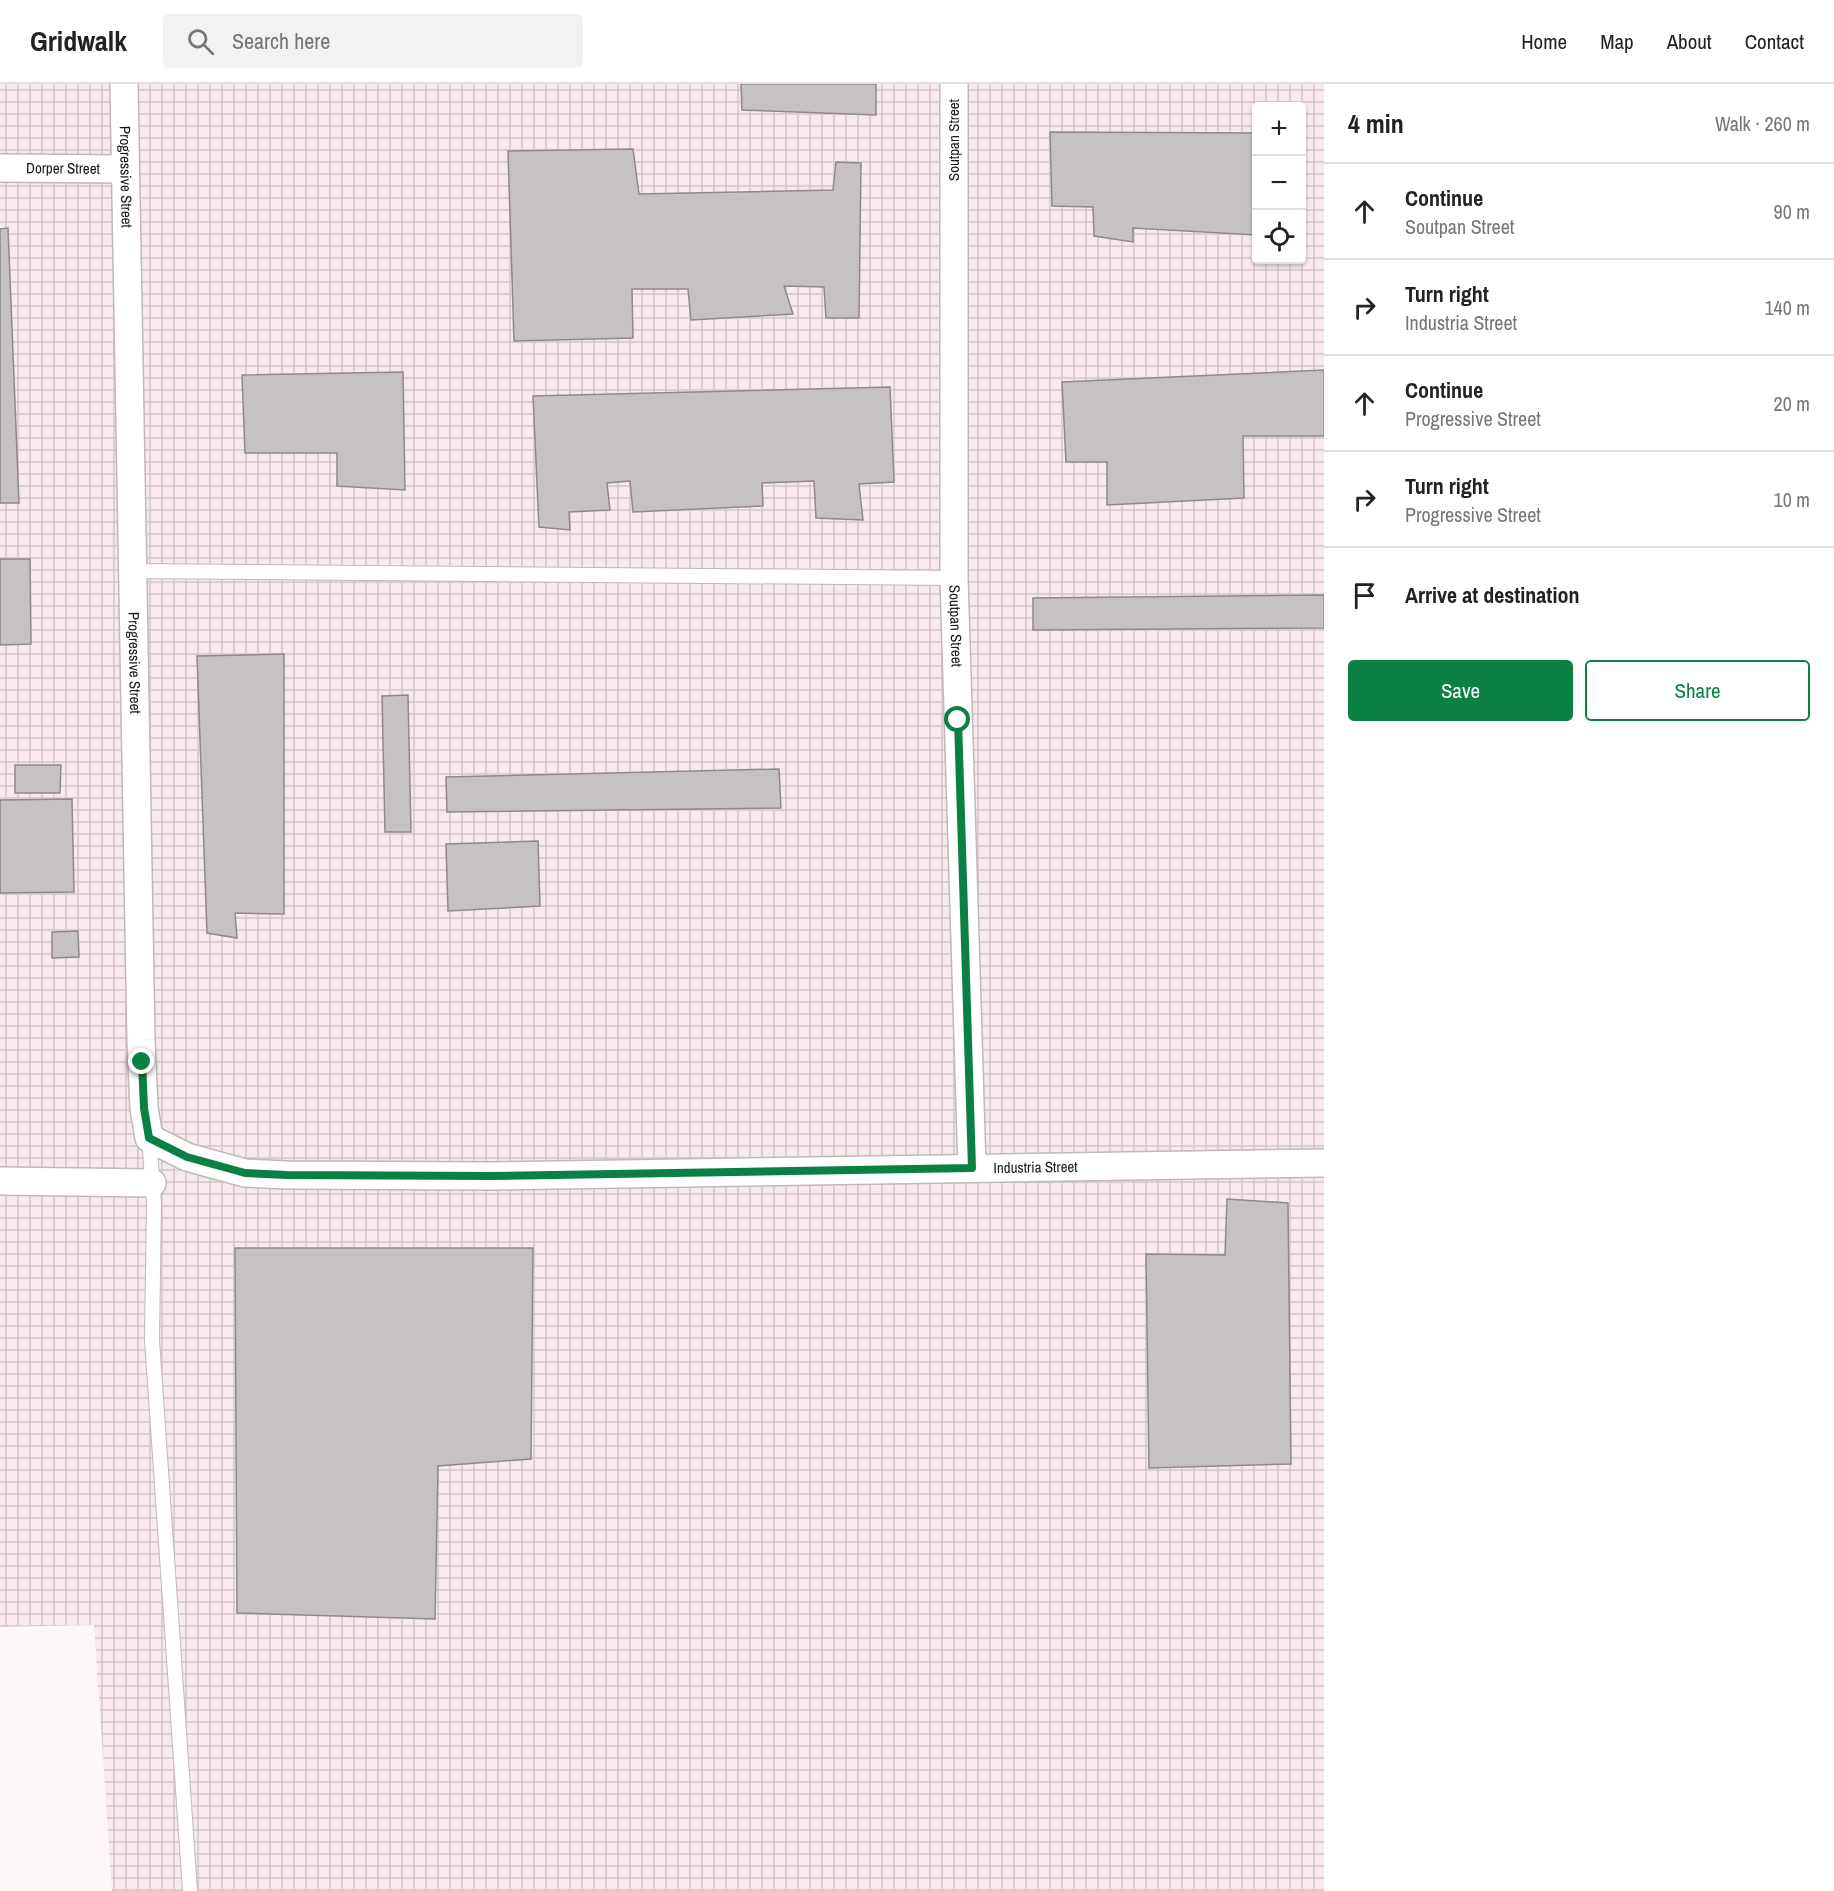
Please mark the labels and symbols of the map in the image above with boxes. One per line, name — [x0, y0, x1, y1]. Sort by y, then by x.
street label: Soutpan Street — [943, 98, 964, 181]
street label: Progressive Street — [115, 126, 138, 229]
street label: Dorper Street — [26, 157, 101, 179]
street label: Soutpan Street — [944, 585, 968, 668]
street label: Progressive Street — [123, 612, 146, 715]
route start — [944, 706, 970, 732]
route end — [128, 1048, 154, 1074]
street label: Industria Street — [993, 1156, 1078, 1178]

